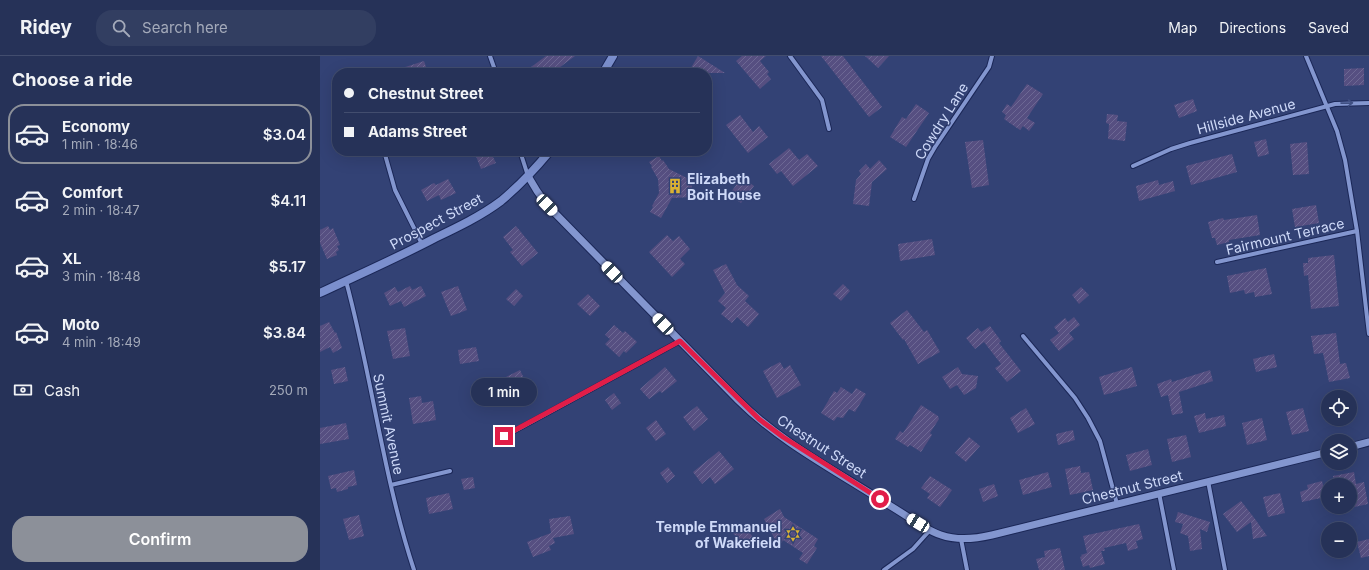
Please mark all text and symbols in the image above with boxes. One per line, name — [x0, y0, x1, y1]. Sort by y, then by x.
search box — [96, 10, 376, 46]
text: Ridey — [20, 16, 72, 39]
icon: search — [110, 17, 132, 39]
text: Search here — [142, 18, 228, 37]
text: Map — [1168, 19, 1197, 36]
text: Directions — [1219, 19, 1286, 36]
text: Saved — [1308, 19, 1349, 36]
text: Choose a ride — [12, 69, 133, 90]
street label: Cowdry Lane — [911, 79, 971, 163]
text: Chestnut Street — [368, 84, 483, 103]
street label: Hillside Avenue — [1195, 95, 1297, 137]
one-way arrow — [1340, 99, 1353, 107]
icon: car — [14, 116, 50, 152]
text: Economy — [62, 117, 130, 136]
text: Adams Street — [368, 122, 467, 141]
text: $3.04 — [263, 125, 306, 144]
text: 1 min · 18:46 — [62, 136, 138, 152]
place label: Elizabeth Boit House — [687, 170, 761, 203]
building icon: Elizabeth Boit House — [666, 177, 684, 195]
icon: car — [14, 182, 50, 218]
text: Comfort — [62, 183, 123, 202]
street label: Prospect Street — [387, 189, 486, 253]
text: $4.11 — [271, 191, 306, 210]
car — [534, 192, 560, 218]
text: 2 min · 18:47 — [62, 202, 140, 218]
street label: Fairmount Terrace — [1224, 214, 1346, 258]
icon: car — [14, 248, 50, 284]
text: XL — [62, 249, 82, 268]
text: $5.17 — [269, 257, 306, 276]
car — [599, 259, 625, 285]
text: 3 min · 18:48 — [62, 268, 140, 284]
car — [650, 311, 676, 337]
icon: car — [14, 314, 50, 350]
text: Moto — [62, 315, 100, 334]
text: $3.84 — [263, 323, 306, 342]
text: 4 min · 18:49 — [62, 334, 141, 350]
street label: Summit Avenue — [370, 372, 408, 476]
callout: 1 min — [471, 378, 537, 406]
icon: cash — [12, 379, 34, 401]
text: Cash — [44, 381, 80, 400]
text: 250 m — [269, 382, 308, 398]
text: 1 min — [488, 384, 520, 400]
map controls — [1321, 390, 1357, 558]
button: locate — [1321, 390, 1357, 426]
street label: Chestnut Street — [774, 411, 870, 481]
route end — [495, 427, 513, 445]
button: layers — [1321, 434, 1357, 470]
street label: Chestnut Street — [1080, 466, 1185, 508]
button: + — [1321, 478, 1357, 514]
route start — [871, 490, 889, 508]
car — [905, 512, 931, 534]
button: Confirm — [12, 516, 308, 562]
place label: Temple Emmanuel of Wakefield — [656, 518, 781, 551]
button: − — [1321, 522, 1357, 558]
synagogue icon: Temple Emmanuel of Wakefield — [784, 525, 802, 543]

